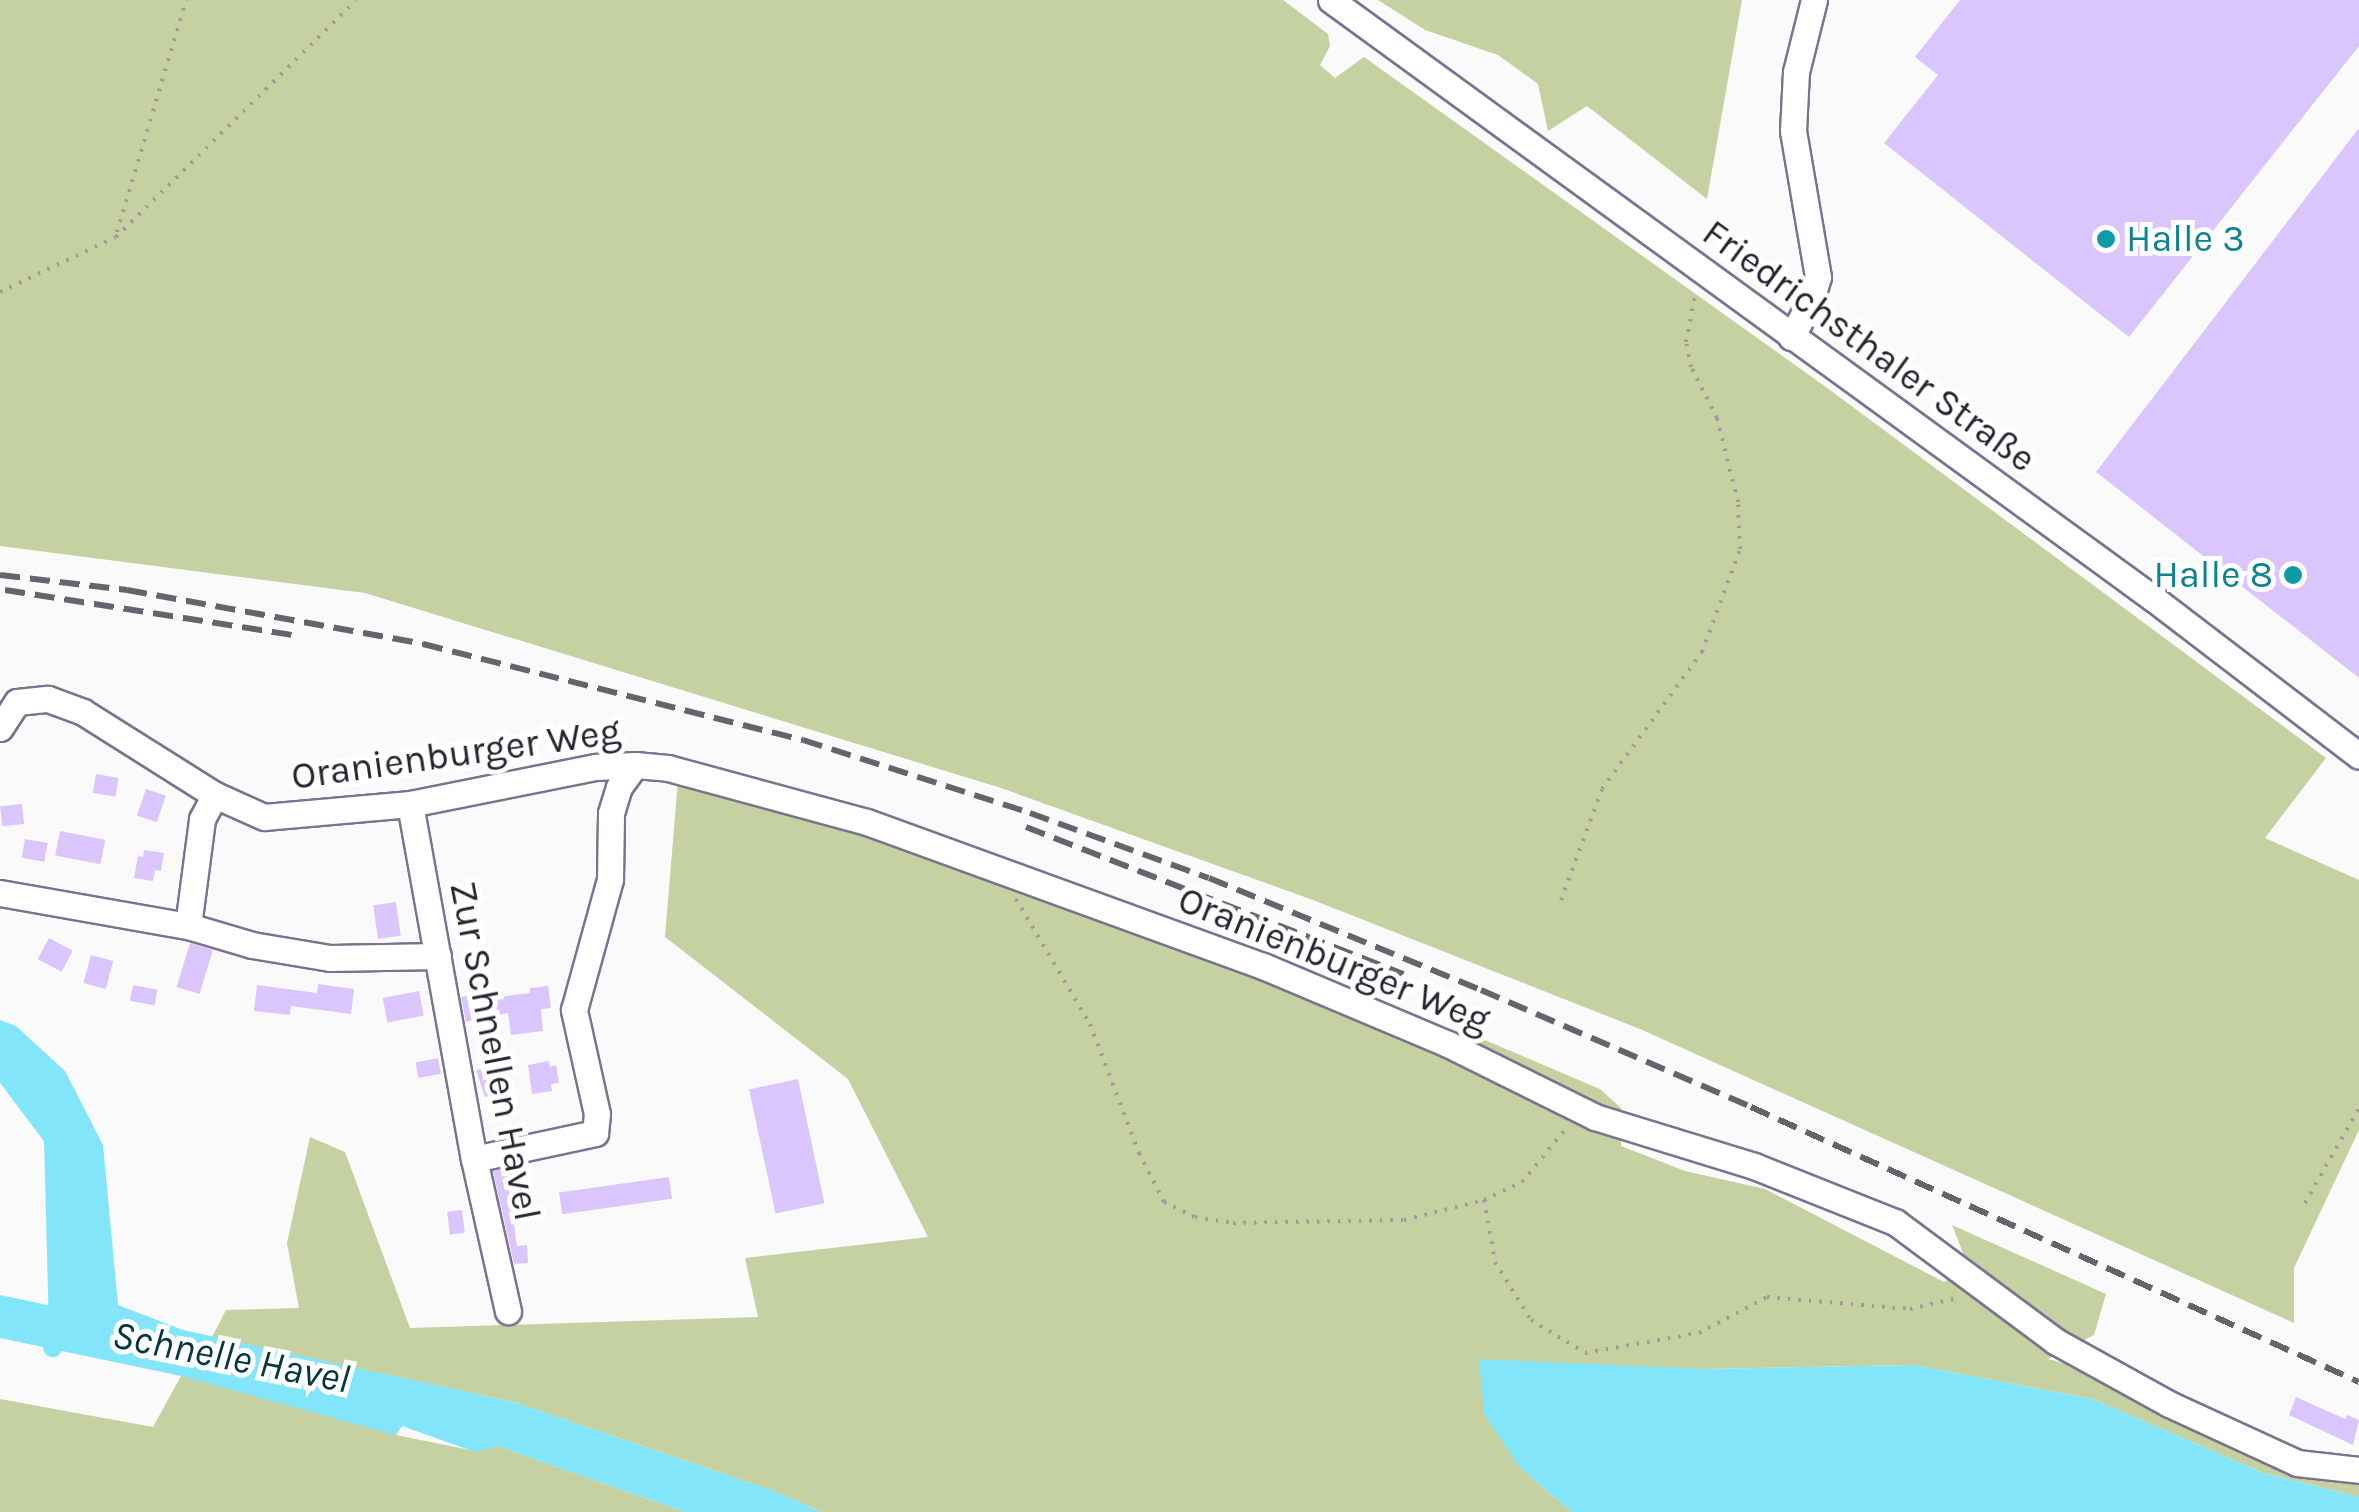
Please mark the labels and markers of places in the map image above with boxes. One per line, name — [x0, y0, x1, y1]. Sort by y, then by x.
place label: Halle 3 — [2126, 216, 2245, 262]
marker: Halle 3 — [2095, 228, 2117, 250]
place label: Halle 8 — [2154, 552, 2273, 598]
marker: Halle 8 — [2282, 564, 2304, 586]

